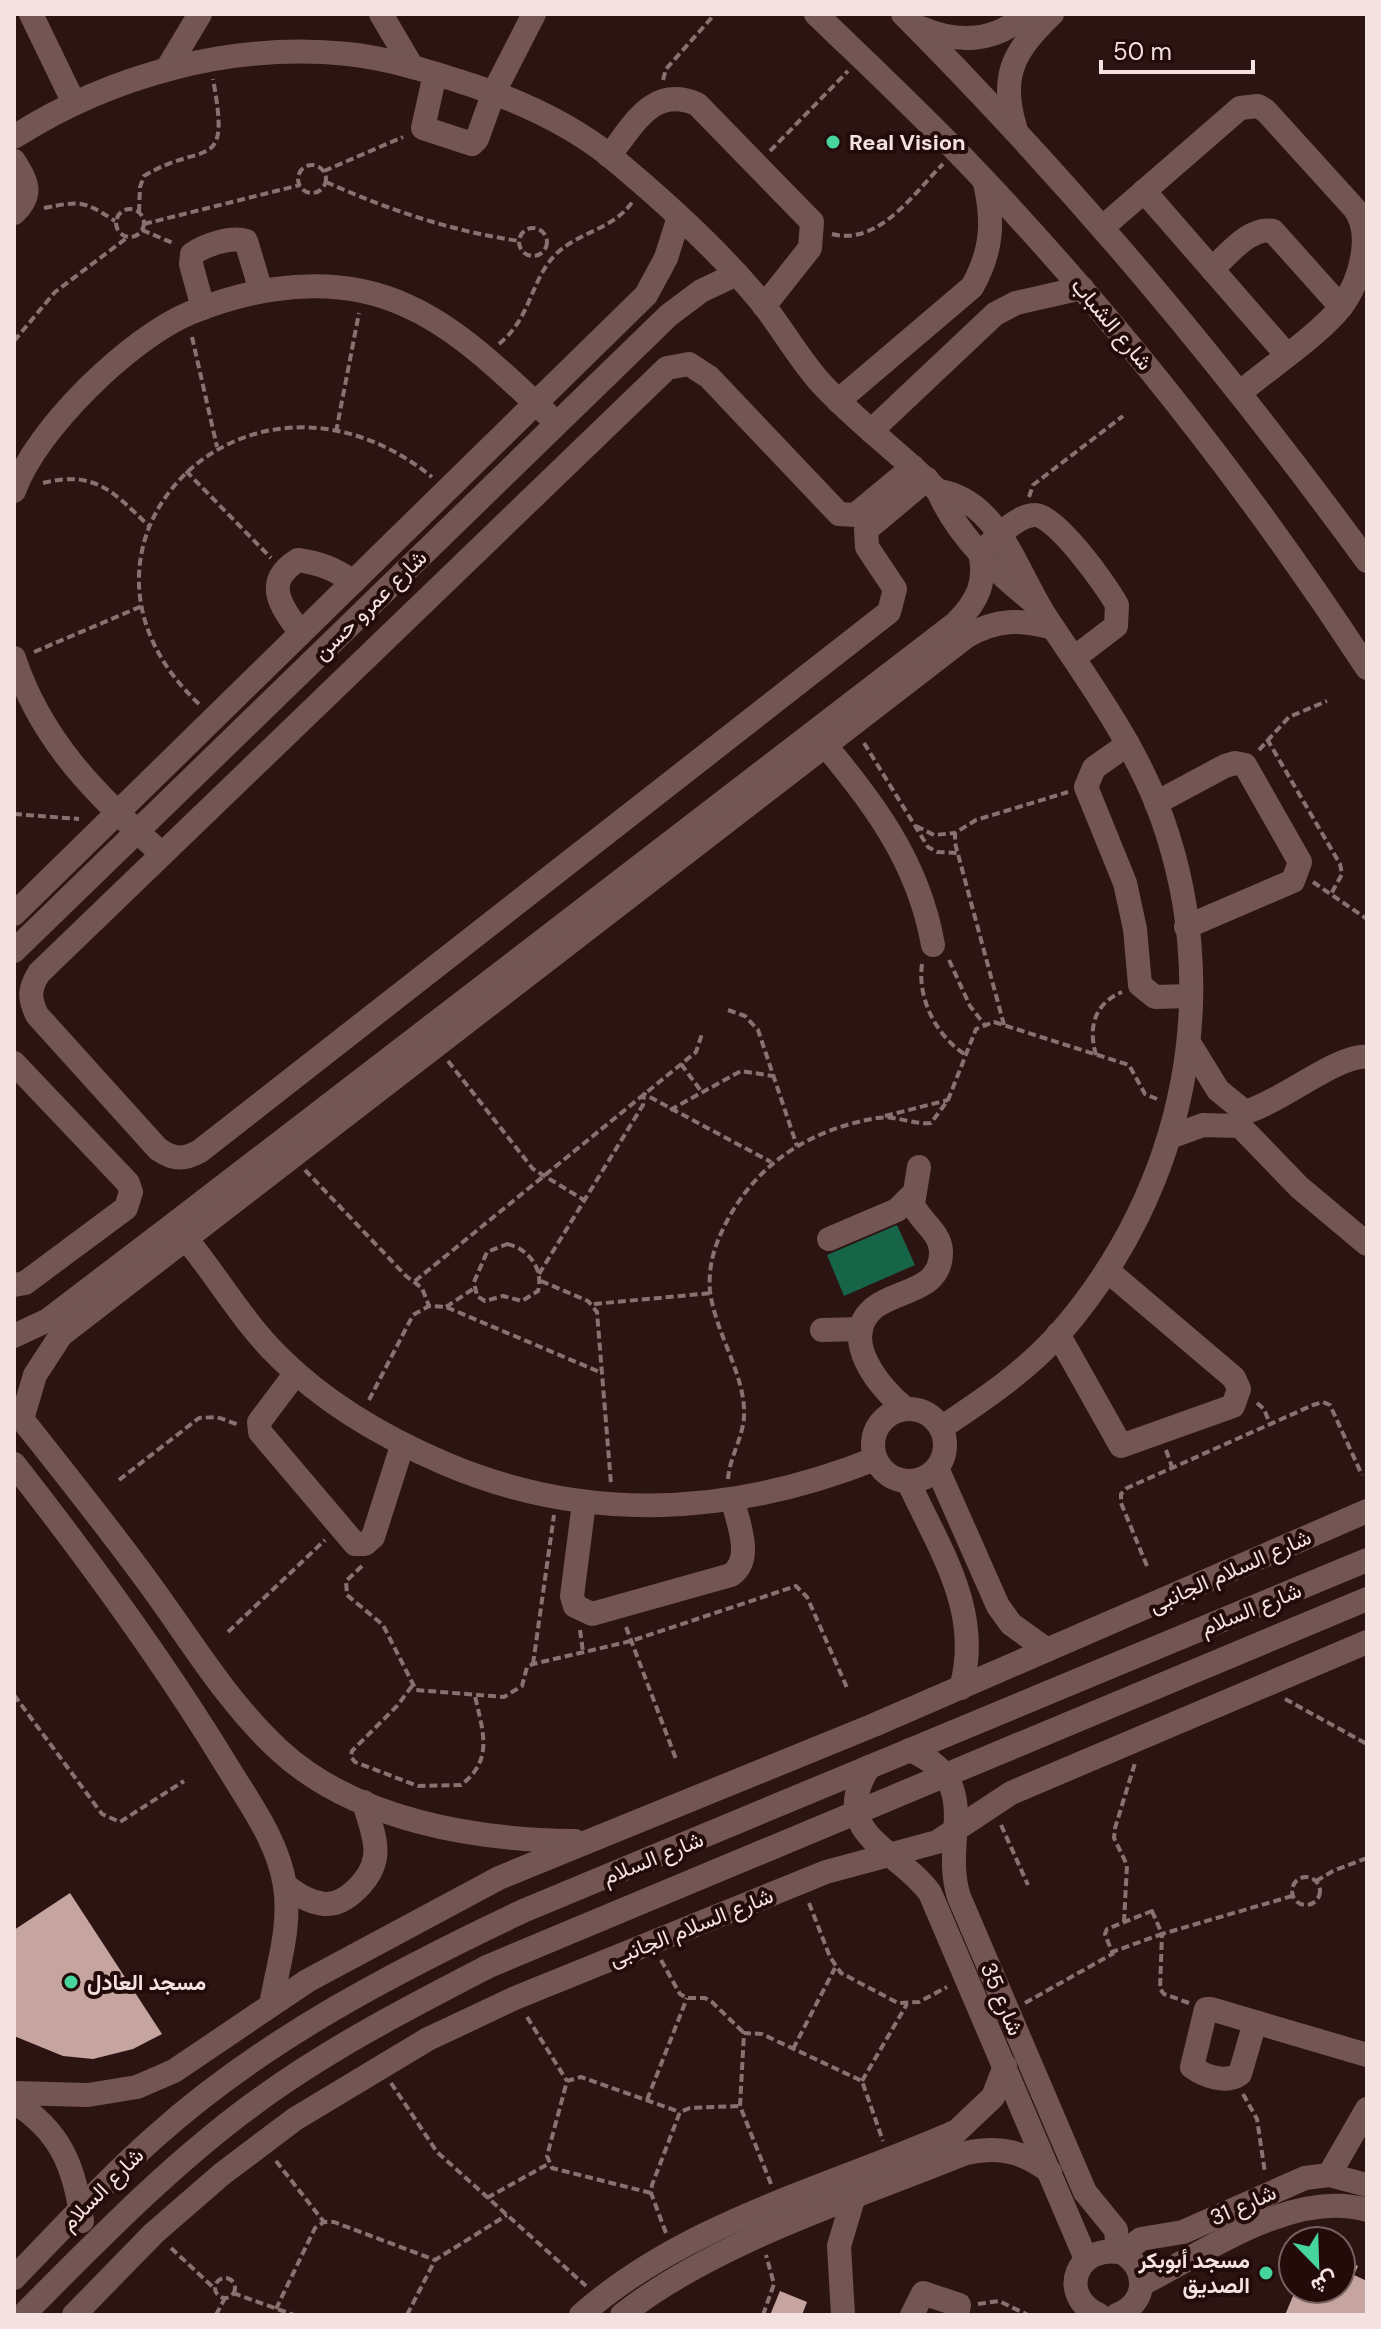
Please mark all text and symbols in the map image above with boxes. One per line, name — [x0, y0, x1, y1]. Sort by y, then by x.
scale bar — [1101, 24, 1253, 74]
text: 50 m — [1113, 36, 1172, 67]
place label: Real Vision — [849, 128, 966, 157]
marker: Real Vision — [824, 133, 842, 151]
street label: شارع الشباب — [1065, 271, 1159, 377]
street label: شارع عمرو حسن — [307, 543, 433, 667]
street label: شارع السلام الجانبى — [1145, 1523, 1315, 1619]
street label: شارع السلام — [1197, 1577, 1305, 1641]
street label: شارع السلام — [598, 1825, 708, 1891]
street label: شارع السلام الجانبى — [605, 1881, 777, 1973]
street label: شارع 35 — [974, 1958, 1030, 2040]
place label: مسجد العادل — [87, 1968, 206, 1997]
marker: مسجد العادل — [62, 1973, 80, 1991]
street label: شارع السلام — [54, 2141, 150, 2237]
street label: شارع 31 — [1205, 2178, 1281, 2232]
north arrow — [1277, 2225, 1357, 2305]
place label: مسجد أبوبكر الصديق — [1137, 2246, 1250, 2300]
marker: مسجد أبوبكر الصديق — [1257, 2264, 1275, 2282]
text: ش — [1307, 2264, 1342, 2301]

